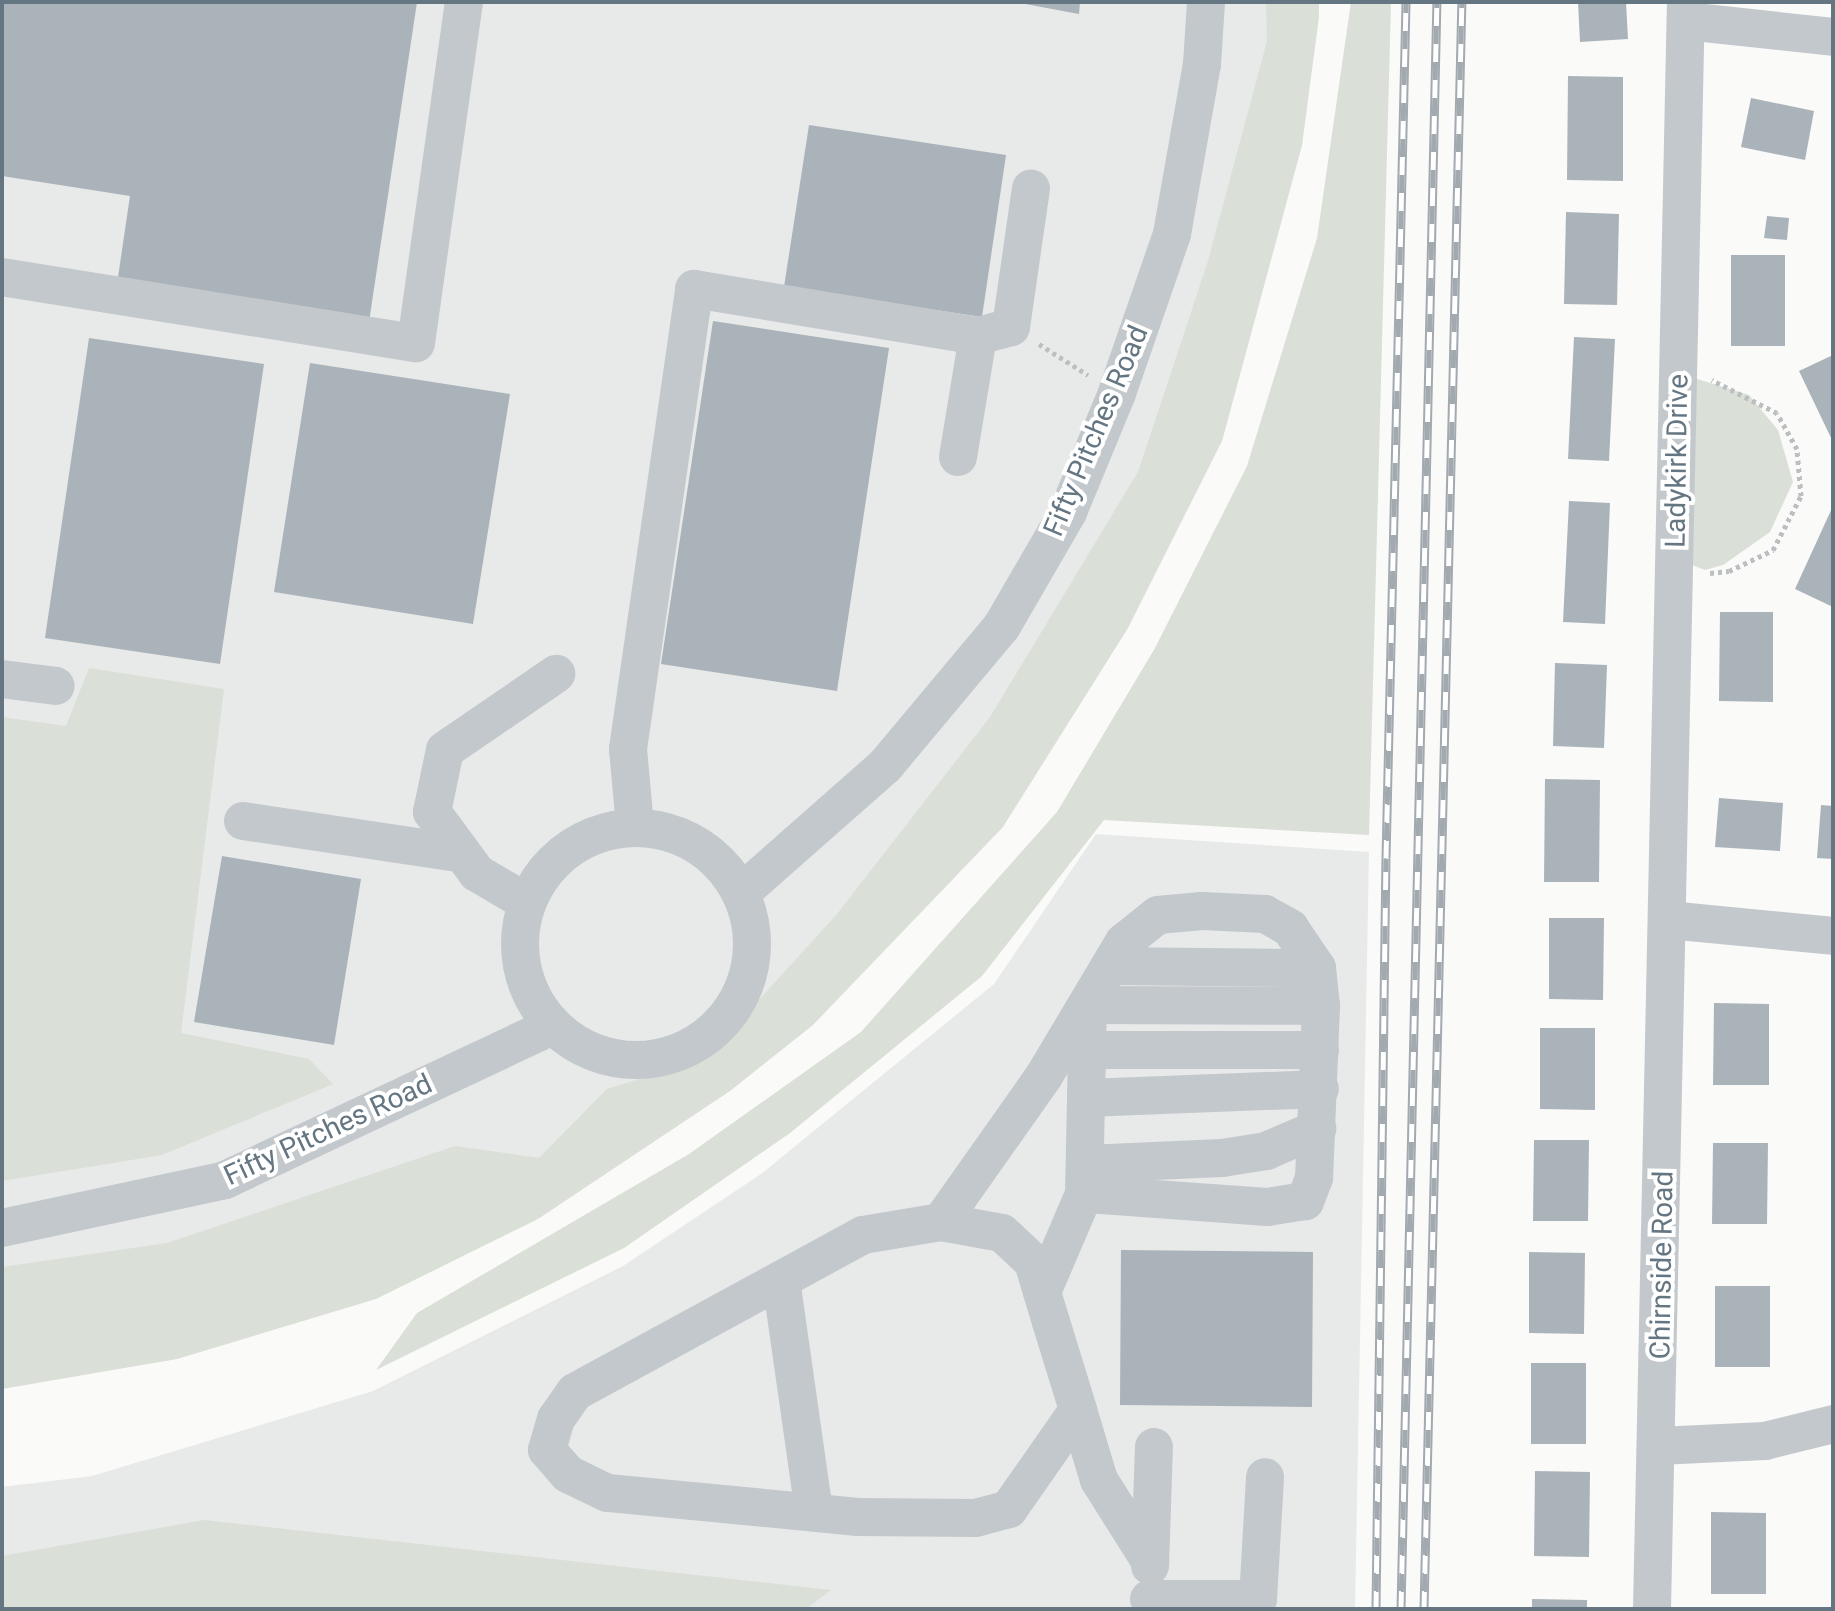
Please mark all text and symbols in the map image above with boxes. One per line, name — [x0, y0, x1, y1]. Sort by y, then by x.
street label: Fifty Pitches Road — [1036, 321, 1156, 541]
street label: Ladykirk Drive — [1659, 374, 1695, 548]
street label: Fifty Pitches Road — [219, 1067, 437, 1193]
street label: Chirnside Road — [1644, 1170, 1680, 1360]

